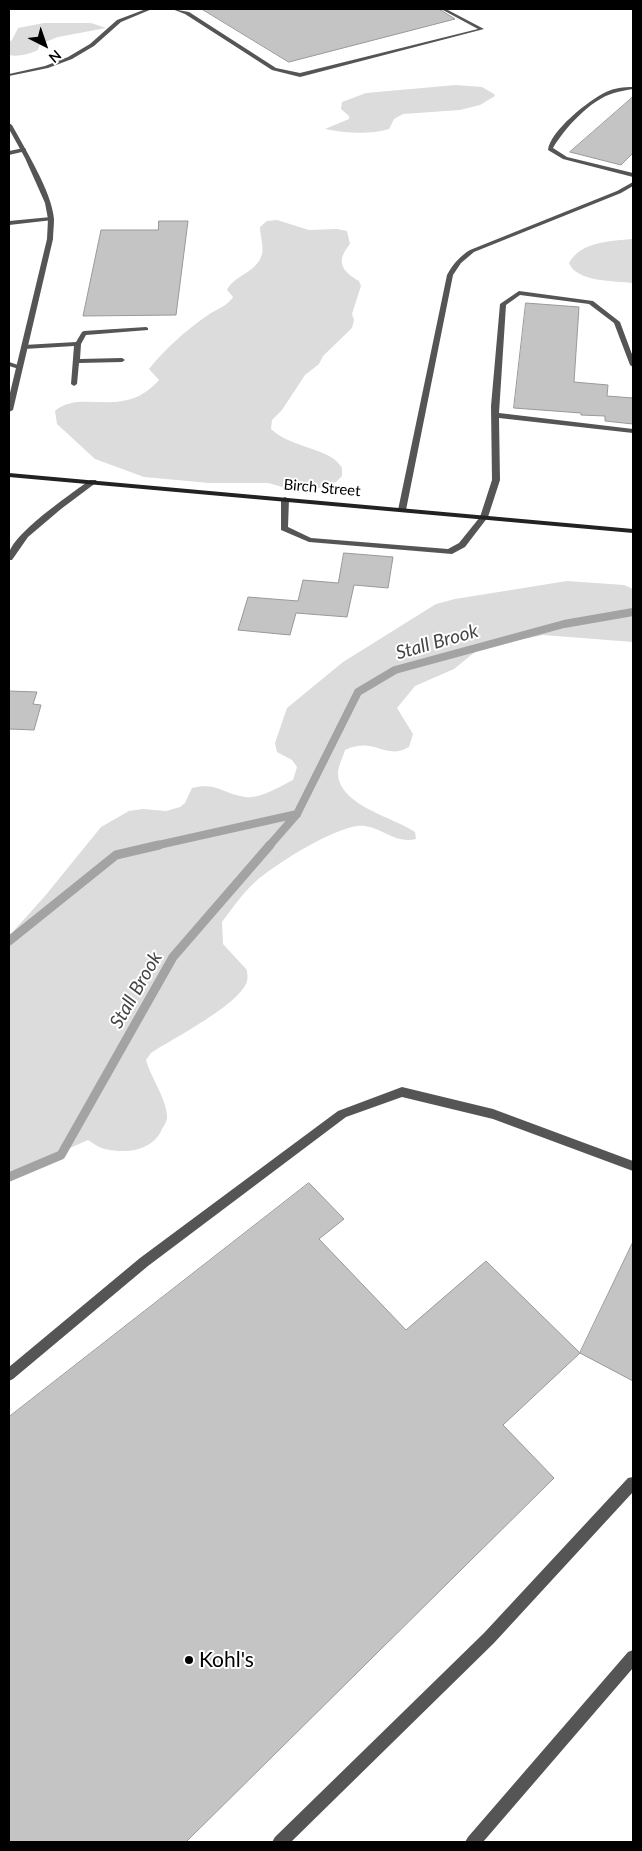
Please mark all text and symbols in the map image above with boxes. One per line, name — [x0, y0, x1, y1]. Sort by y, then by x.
north arrow — [20, 20, 70, 70]
text: N — [46, 47, 65, 67]
street label: Birch Street — [283, 476, 361, 500]
water label: Stall Brook — [393, 619, 481, 665]
water label: Stall Brook — [105, 948, 167, 1032]
place label: Kohl's — [199, 1647, 254, 1673]
marker: Kohl's — [183, 1654, 195, 1666]

